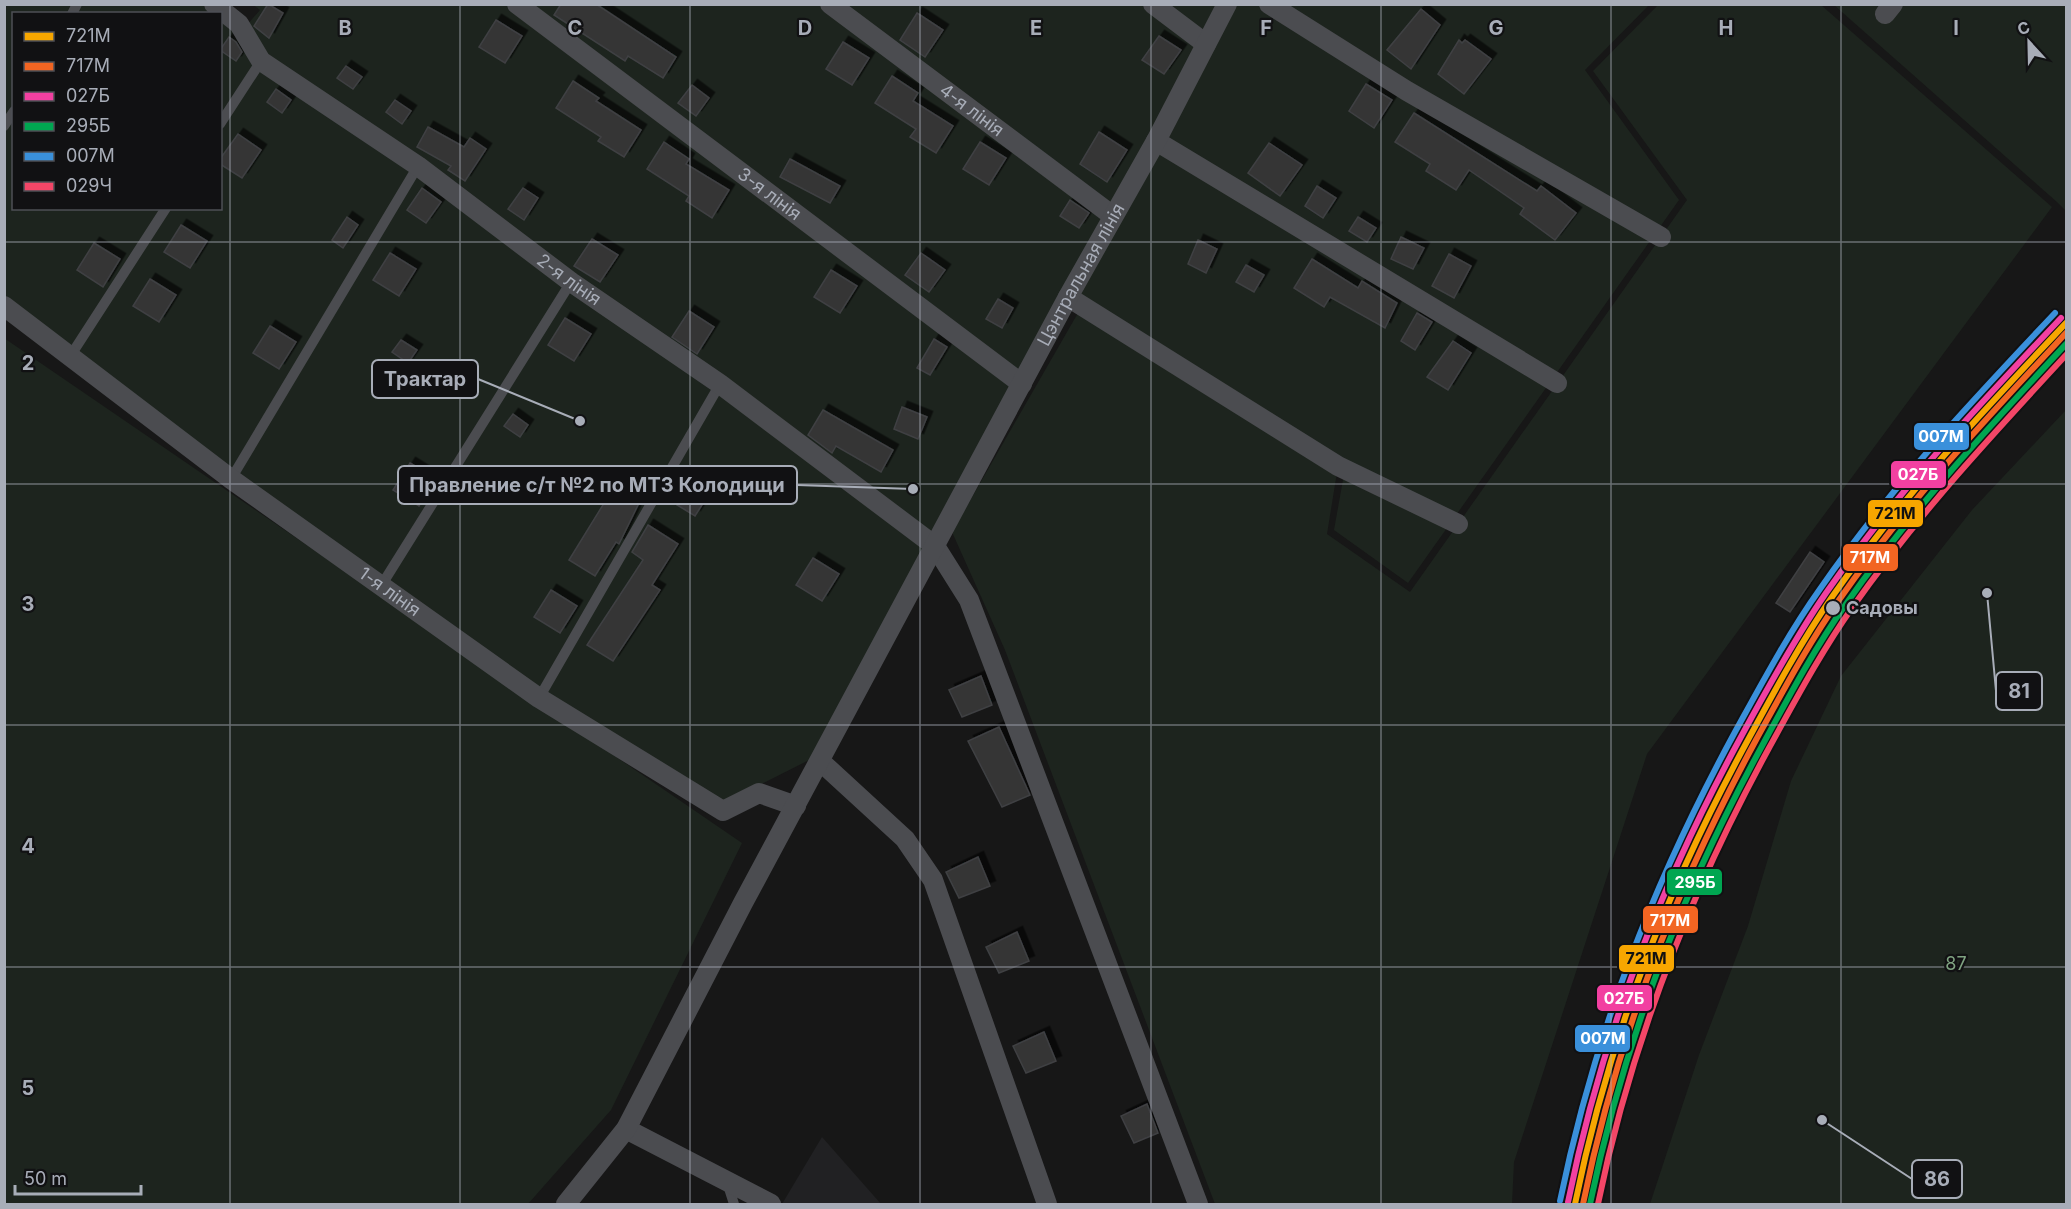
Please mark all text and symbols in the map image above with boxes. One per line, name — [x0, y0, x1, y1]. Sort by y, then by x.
legend — [12, 12, 222, 210]
north arrow — [1999, 12, 2059, 72]
text: B — [338, 16, 352, 40]
text: C — [568, 16, 582, 40]
text: D — [798, 16, 812, 40]
text: E — [1030, 16, 1042, 40]
text: F — [1260, 16, 1272, 40]
text: G — [1488, 16, 1504, 40]
text: H — [1719, 16, 1733, 40]
text: I — [1953, 16, 1959, 40]
text: С — [2014, 17, 2033, 40]
text: 721М — [66, 25, 111, 46]
text: 717М — [66, 55, 110, 76]
street label: 4-я лінія — [936, 79, 1008, 141]
text: 027Б — [66, 85, 110, 106]
text: 295Б — [66, 115, 111, 136]
text: 007М — [66, 145, 115, 166]
street label: 3-я лінія — [734, 163, 806, 224]
text: 029Ч — [66, 175, 112, 196]
street label: Цэнтральная лінія — [1033, 200, 1129, 349]
street label: 2-я лінія — [533, 249, 605, 310]
text: 2 — [22, 351, 34, 375]
callout: Трактар — [372, 360, 478, 398]
text: Трактар — [384, 367, 466, 391]
line badge: 007М — [1913, 422, 1970, 451]
text: 007М — [1918, 426, 1964, 446]
line badge: 027Б — [1890, 460, 1947, 489]
text: 027Б — [1898, 464, 1938, 484]
callout: Правление с/т №2 по МТЗ Колодищи — [398, 466, 797, 504]
text: Правление с/т №2 по МТЗ Колодищи — [409, 473, 785, 497]
line badge: 721М — [1867, 499, 1924, 528]
text: 721М — [1874, 503, 1916, 523]
line badge: 717М — [1842, 543, 1899, 572]
text: 717М — [1850, 547, 1890, 567]
street label: 1-я лінія — [355, 562, 425, 620]
text: 3 — [22, 592, 34, 616]
place label: Садовы — [1846, 597, 1918, 618]
marker: Садовы — [1824, 599, 1842, 617]
callout: 81 — [1996, 672, 2042, 710]
text: 81 — [2008, 679, 2030, 703]
text: 4 — [21, 834, 35, 858]
line badge: 295Б — [1666, 868, 1723, 896]
text: 295Б — [1674, 872, 1716, 892]
line badge: 717М — [1642, 905, 1699, 934]
text: 717М — [1650, 910, 1690, 930]
line badge: 721М — [1618, 944, 1675, 973]
text: 721М — [1625, 948, 1667, 968]
park label: 87 — [1945, 953, 1967, 974]
line badge: 027Б — [1596, 984, 1653, 1012]
text: 027Б — [1604, 988, 1644, 1008]
line badge: 007М — [1574, 1024, 1631, 1053]
text: 007М — [1580, 1028, 1626, 1048]
text: 5 — [22, 1076, 34, 1100]
scale bar — [15, 1158, 141, 1196]
callout: 86 — [1912, 1160, 1962, 1198]
text: 86 — [1924, 1167, 1950, 1191]
text: 50 m — [24, 1168, 67, 1189]

